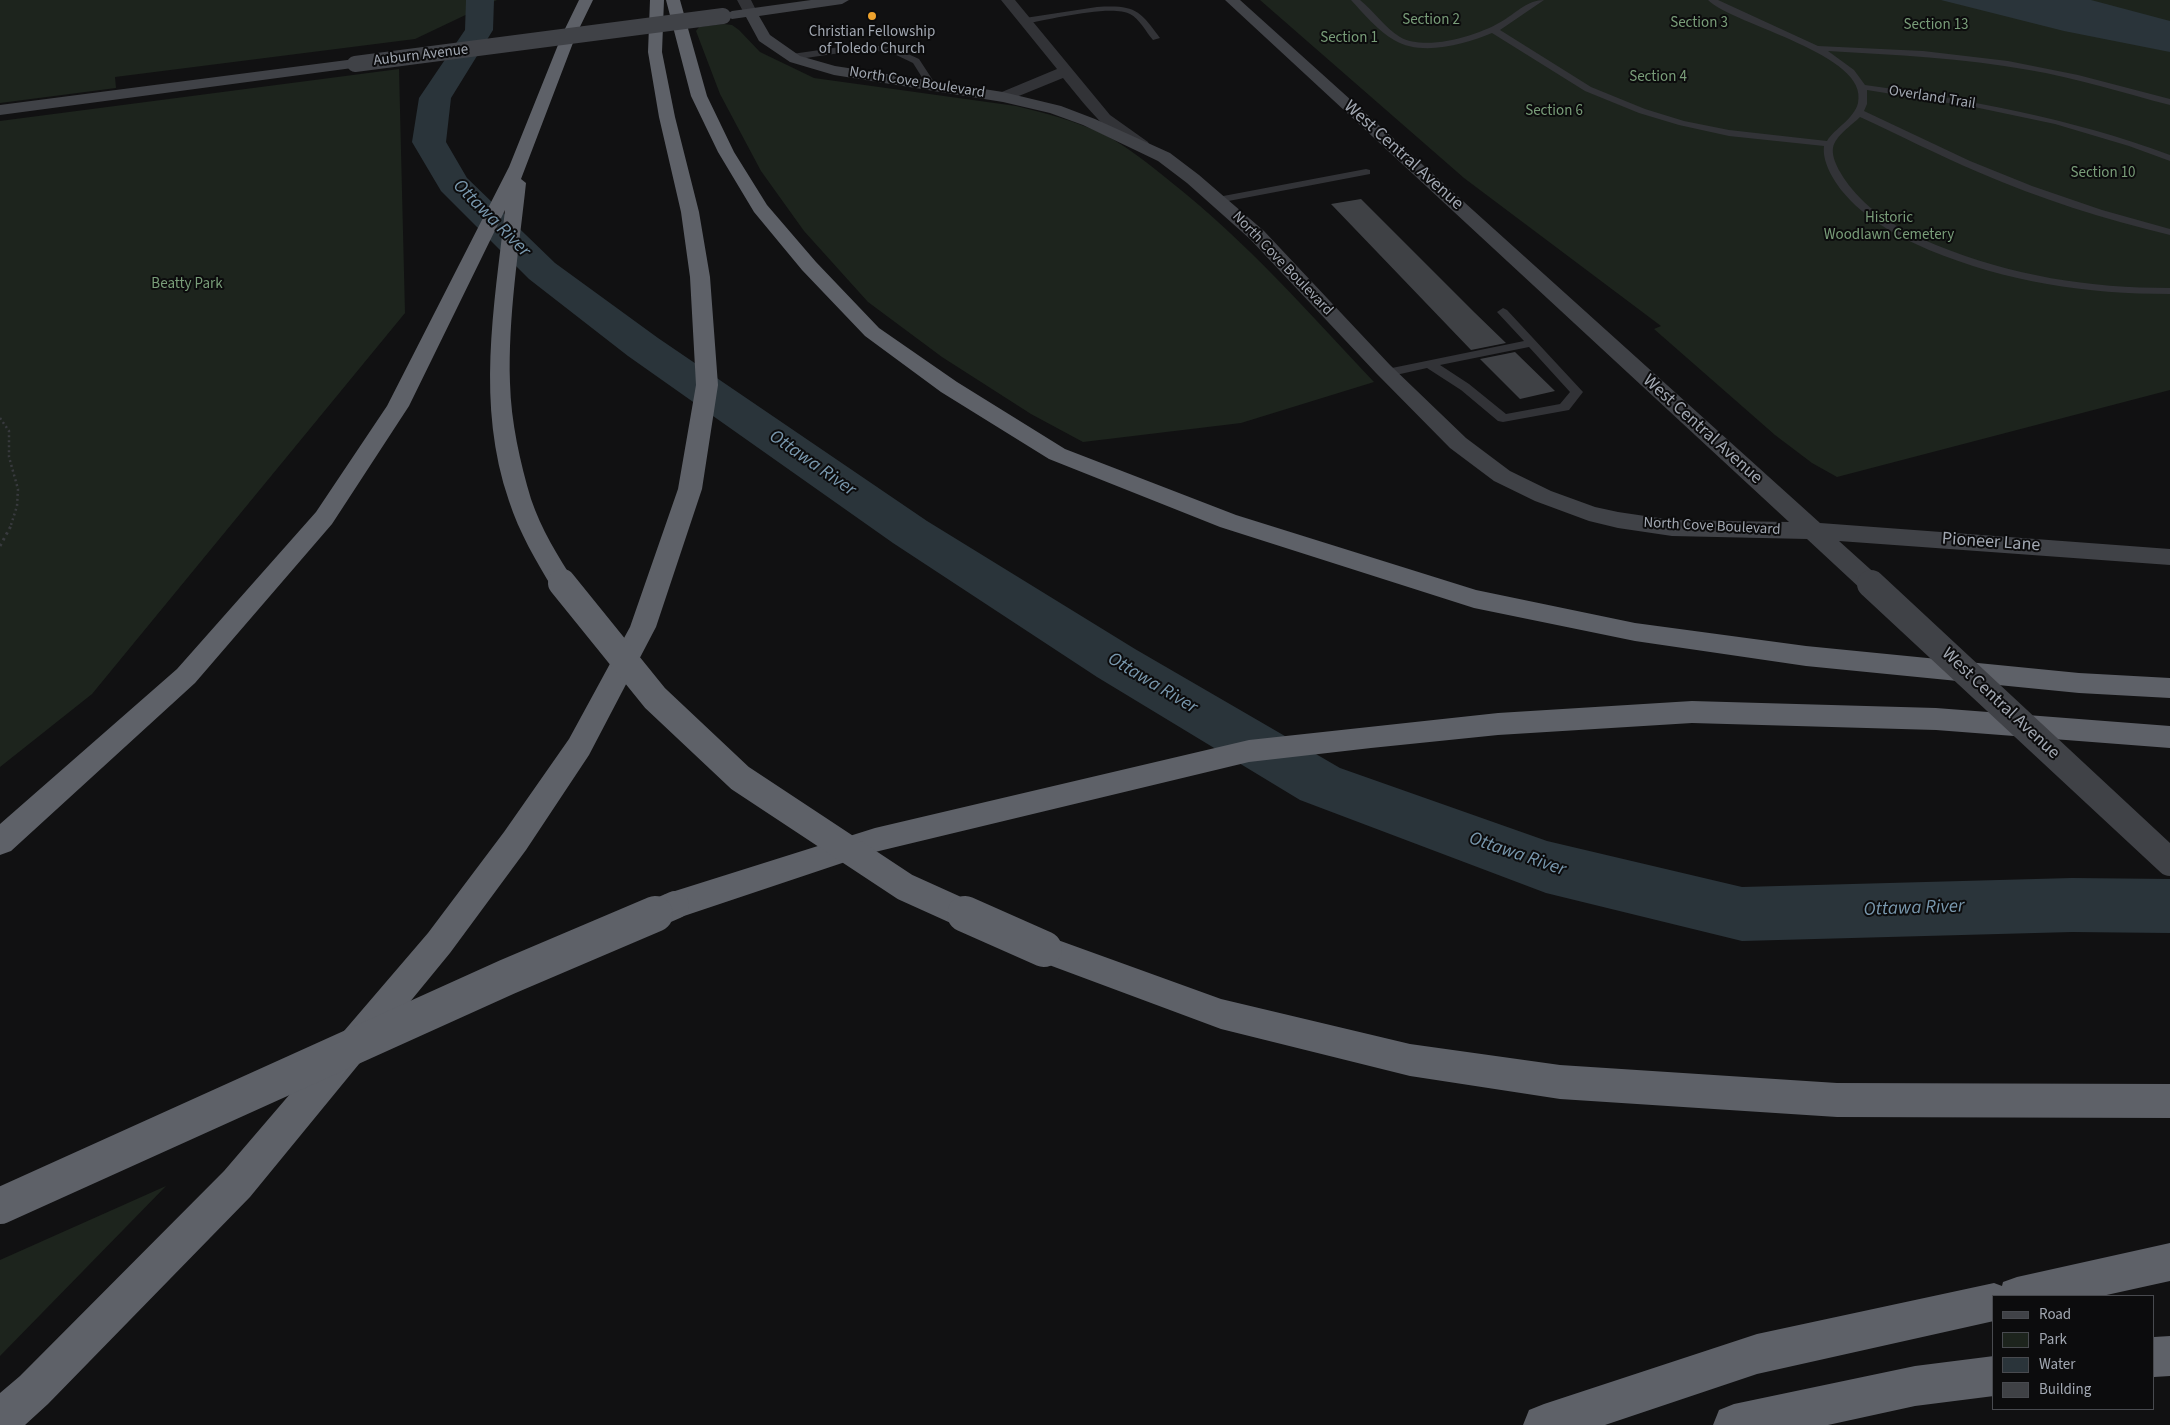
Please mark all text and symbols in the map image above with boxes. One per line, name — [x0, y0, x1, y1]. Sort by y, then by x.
marker: Christian Fellowship of Toledo Church — [866, 10, 878, 22]
park label: Section 2 — [1402, 12, 1460, 30]
park label: Section 3 — [1670, 15, 1728, 33]
park label: Section 13 — [1903, 17, 1969, 35]
place label: Christian Fellowship of Toledo Church — [809, 24, 935, 59]
park label: Section 1 — [1320, 30, 1378, 48]
street label: Auburn Avenue — [373, 41, 469, 71]
street label: North Cove Boulevard — [848, 63, 986, 103]
park label: Section 4 — [1629, 69, 1687, 87]
street label: Overland Trail — [1887, 82, 1977, 114]
street label: West Central Avenue — [1339, 97, 1467, 215]
park label: Section 6 — [1525, 103, 1583, 121]
park label: Section 10 — [2070, 165, 2136, 183]
water label: Ottawa River — [447, 175, 535, 263]
street label: North Cove Boulevard — [1228, 208, 1336, 320]
park label: Historic Woodlawn Cemetery — [1824, 210, 1954, 245]
park label: Beatty Park — [151, 276, 223, 294]
street label: West Central Avenue — [1638, 371, 1766, 489]
water label: Ottawa River — [764, 426, 860, 502]
street label: North Cove Boulevard — [1643, 514, 1781, 540]
street label: Pioneer Lane — [1941, 529, 2041, 557]
street label: West Central Avenue — [1936, 644, 2064, 764]
water label: Ottawa River — [1103, 648, 1201, 720]
water label: Ottawa River — [1466, 828, 1568, 882]
water label: Ottawa River — [1863, 896, 1965, 922]
legend — [1992, 1295, 2155, 1410]
text: Road — [2039, 1304, 2071, 1325]
text: Park — [2039, 1329, 2067, 1350]
text: Water — [2039, 1354, 2075, 1375]
text: Building — [2039, 1379, 2091, 1400]

